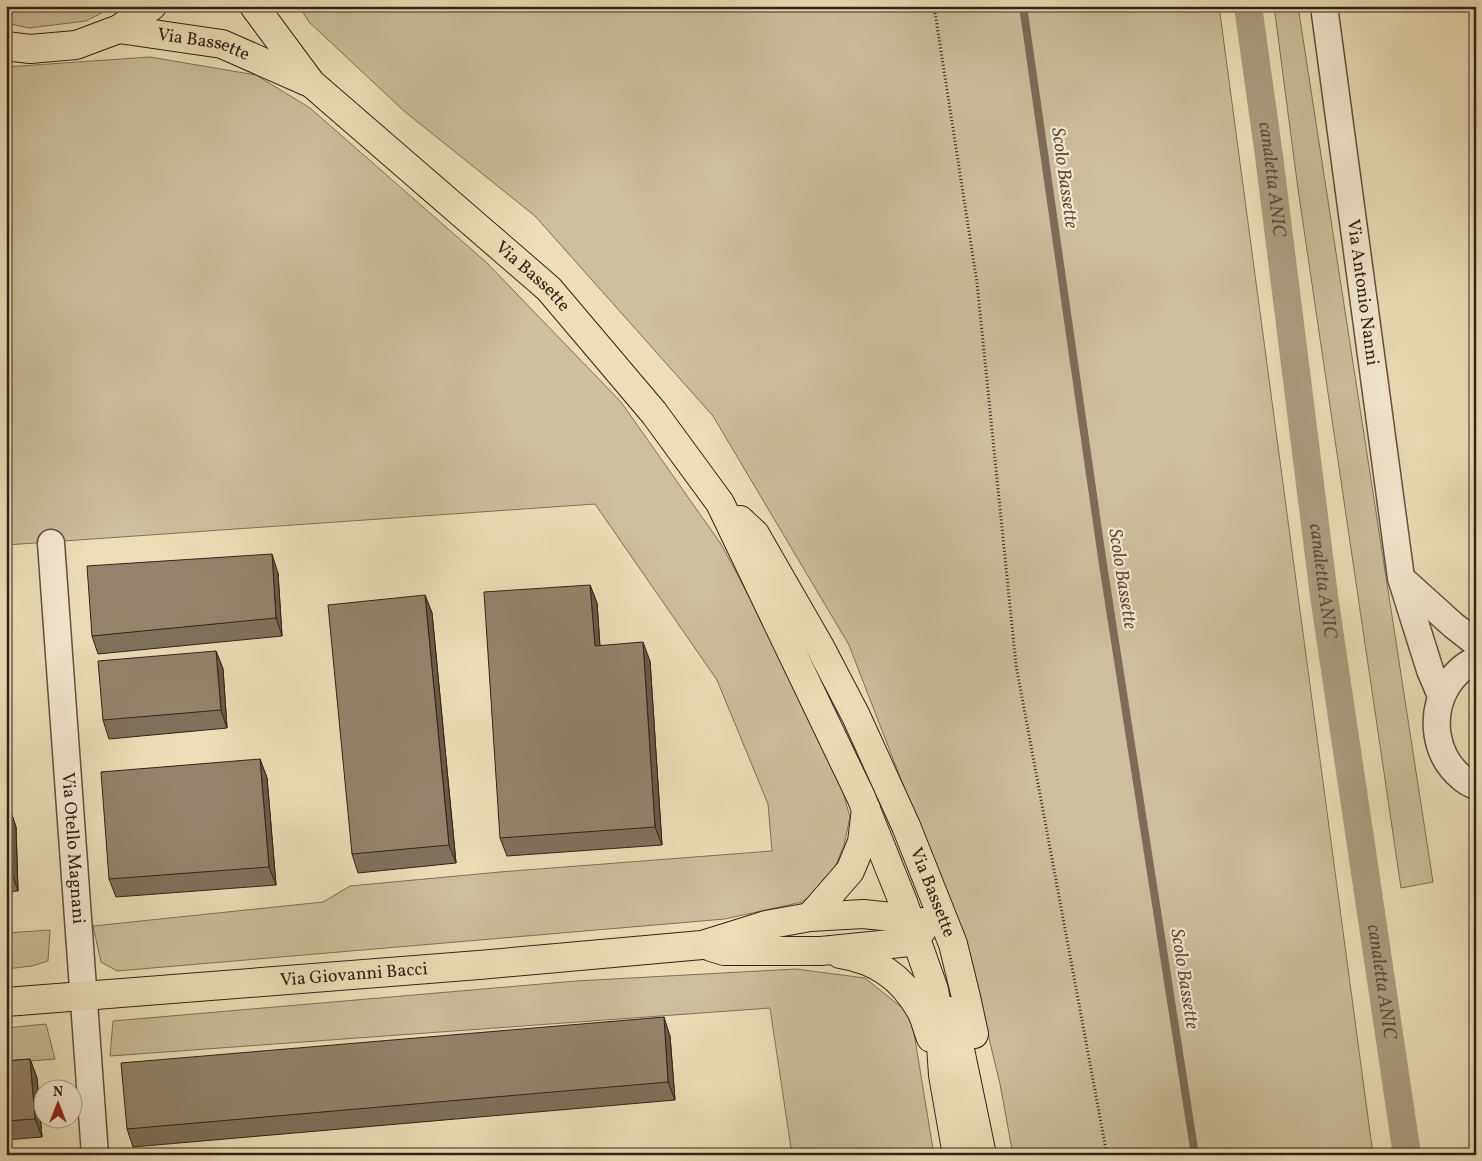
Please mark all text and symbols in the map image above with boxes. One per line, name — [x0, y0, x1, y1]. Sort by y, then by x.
street label: Via Bassette — [156, 22, 254, 67]
water label: canaletta ANIC — [1251, 120, 1292, 239]
water label: Scolo Bassette — [1044, 126, 1084, 230]
street label: Via Antonio Nanni — [1340, 218, 1385, 367]
street label: Via Bassette — [490, 235, 576, 317]
water label: canaletta ANIC — [1302, 522, 1343, 641]
water label: Scolo Bassette — [1101, 527, 1143, 631]
street label: Via Otello Magnani — [55, 771, 91, 925]
street label: Via Bassette — [903, 844, 962, 941]
water label: canaletta ANIC — [1360, 923, 1403, 1042]
water label: Scolo Bassette — [1163, 927, 1205, 1031]
street label: Via Giovanni Bacci — [279, 957, 429, 993]
north arrow — [32, 1078, 82, 1128]
text: N — [53, 1083, 63, 1102]

